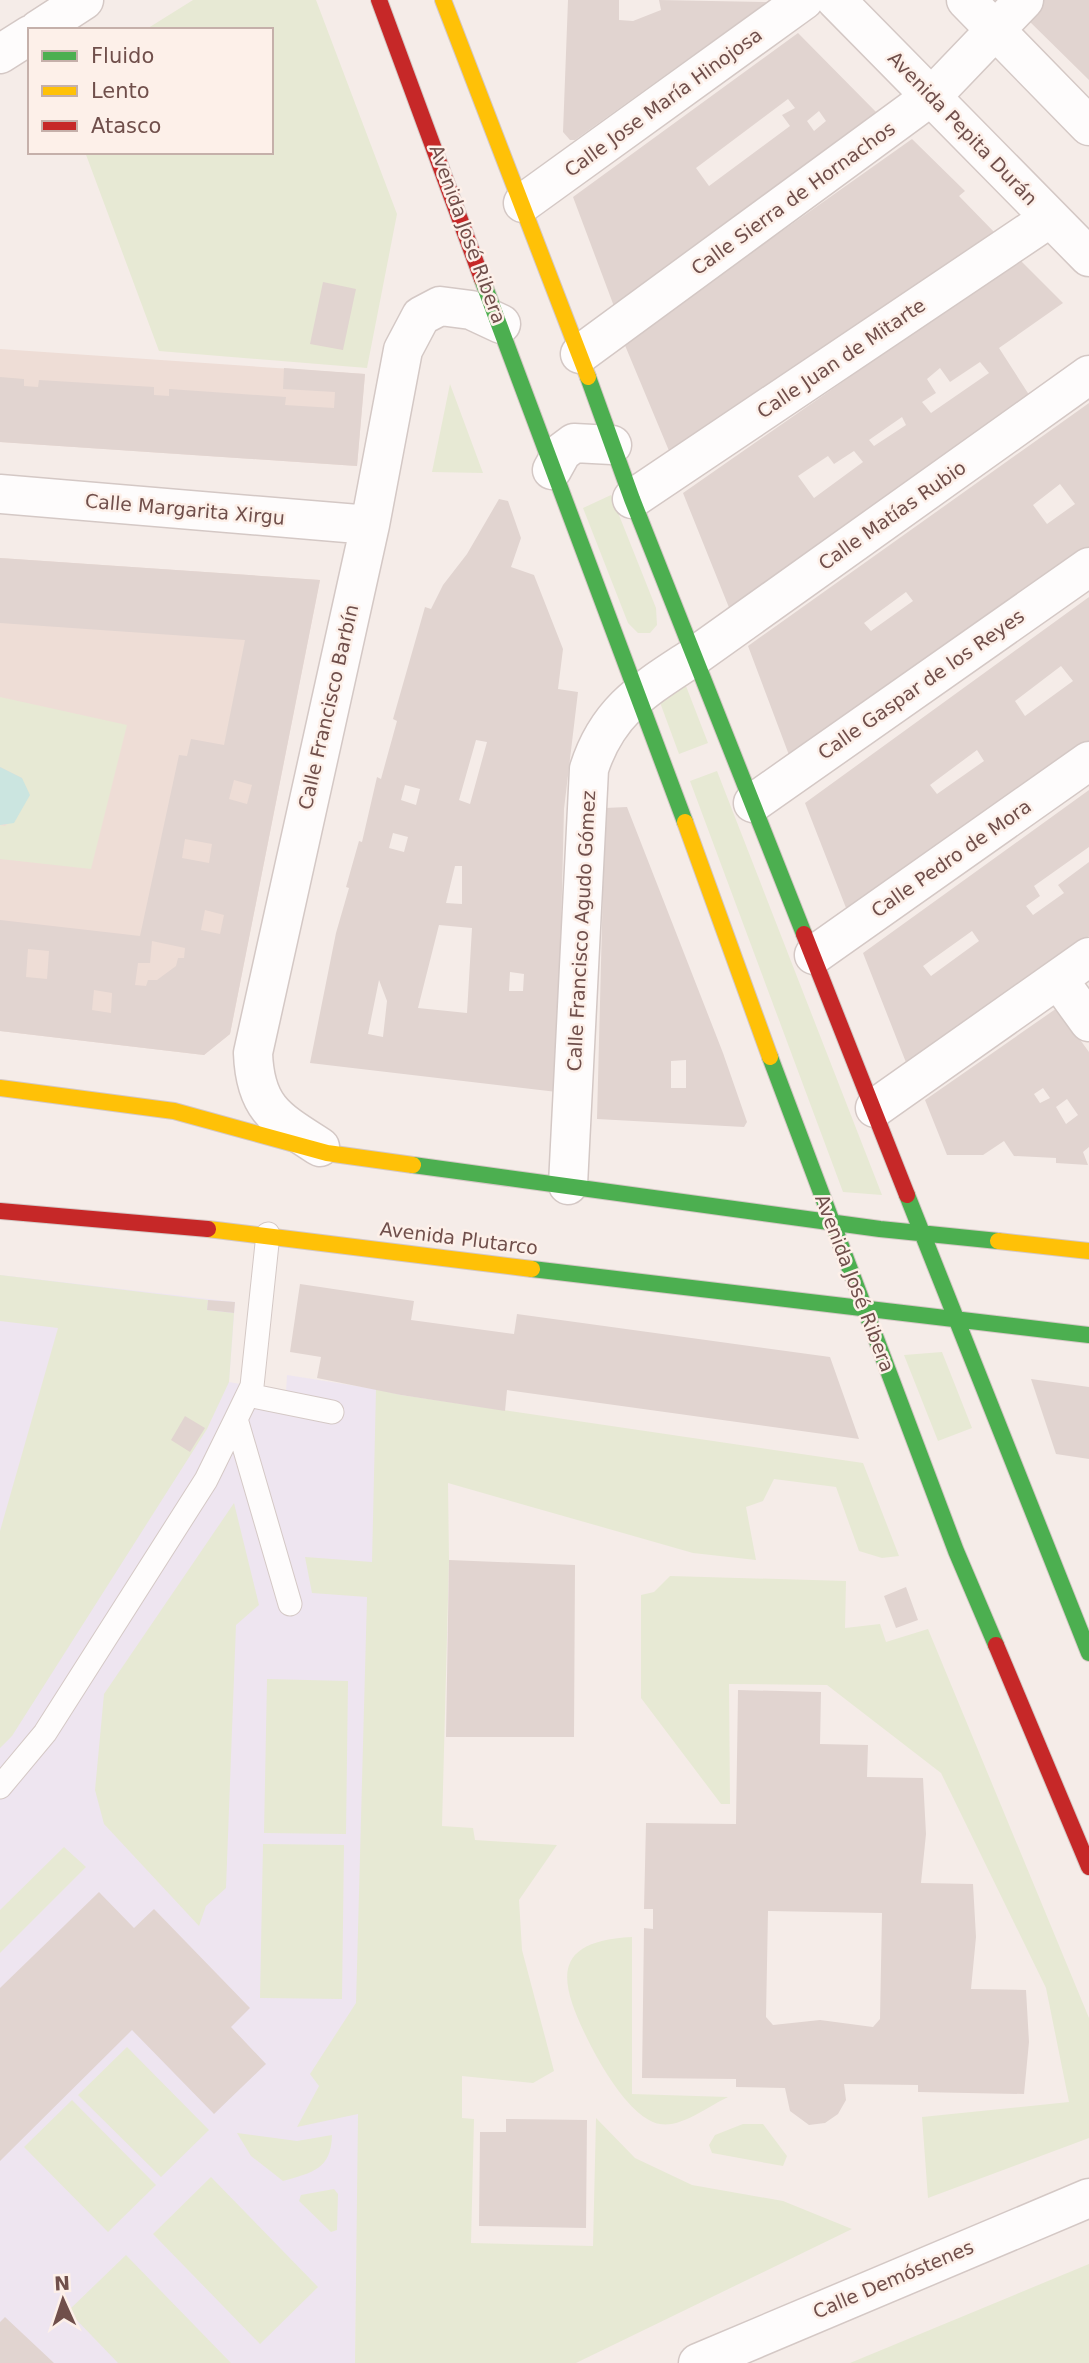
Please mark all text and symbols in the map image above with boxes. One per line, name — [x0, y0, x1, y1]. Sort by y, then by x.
street label: Calle Jose María Hinojosa — [560, 23, 766, 181]
legend — [28, 28, 273, 154]
text: Fluido — [91, 44, 154, 68]
street label: Avenida Pepita Durán — [884, 47, 1042, 209]
text: Lento — [91, 79, 150, 103]
text: Atasco — [91, 114, 161, 138]
street label: Calle Sierra de Hornachos — [687, 117, 899, 279]
street label: Avenida José Ribera — [425, 142, 511, 326]
street label: Calle Juan de Mitarte — [753, 293, 929, 423]
street label: Calle Matías Rubio — [814, 456, 970, 574]
street label: Calle Margarita Xirgu — [84, 489, 286, 529]
street label: Calle Francisco Barbín — [294, 602, 362, 812]
street label: Calle Gaspar de los Reyes — [814, 604, 1028, 764]
street label: Calle Francisco Agudo Gómez — [563, 790, 599, 1072]
street label: Calle Pedro de Mora — [867, 794, 1035, 922]
street label: Avenida José Ribera — [811, 1191, 899, 1375]
street label: Avenida Plutarco — [379, 1217, 539, 1259]
street label: Calle Demóstenes — [809, 2235, 977, 2323]
north arrow — [28, 2265, 98, 2335]
text: N — [54, 2272, 71, 2294]

